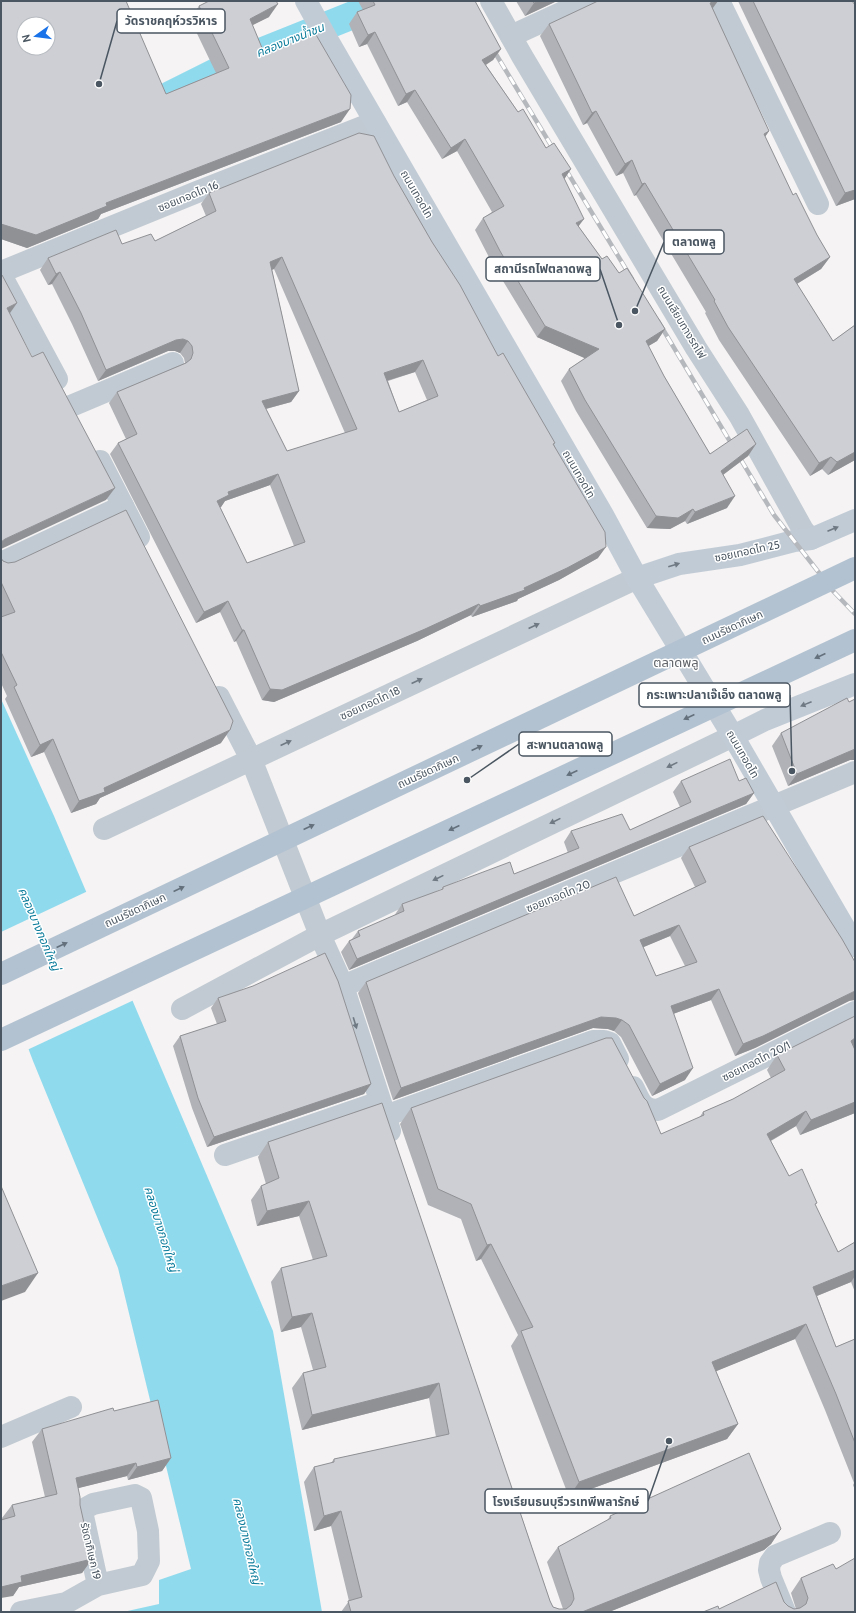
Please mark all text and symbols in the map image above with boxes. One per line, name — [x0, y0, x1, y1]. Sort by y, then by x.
callout: วัดราชคฤห์วรวิหาร — [117, 9, 225, 33]
text: วัดราชคฤห์วรวิหาร — [125, 13, 217, 28]
north arrow — [16, 16, 56, 56]
water label: คลองบางน้ำชน — [253, 18, 327, 60]
text: N — [19, 33, 34, 44]
street label: ถนนเทอดไท — [398, 167, 436, 221]
street label: ซอยเทอดไท 16 — [156, 177, 220, 215]
callout: ตลาดพลู — [664, 230, 724, 254]
text: ตลาดพลู — [672, 234, 716, 250]
callout: สถานีรถไฟตลาดพลู — [486, 257, 600, 281]
text: สถานีรถไฟตลาดพลู — [494, 261, 592, 277]
street label: ถนนเลียบทางรถไฟ — [655, 283, 709, 361]
street label: ถนนเทอดไท — [560, 447, 598, 501]
one-way arrow — [828, 526, 840, 532]
street label: ซอยเทอดไท 25 — [713, 537, 781, 565]
one-way arrow — [668, 562, 680, 568]
street label: ถนนรัชดาภิเษก — [699, 607, 765, 647]
one-way arrow — [529, 623, 540, 629]
one-way arrow — [814, 653, 825, 659]
district label: ตลาดพลู — [653, 654, 699, 670]
one-way arrow — [411, 678, 422, 684]
street label: ซอยเทอดไท 18 — [338, 683, 402, 723]
callout: กระเพาะปลาเจ๊เอ็ง ตลาดพลู — [639, 683, 790, 707]
text: กระเพาะปลาเจ๊เอ็ง ตลาดพลู — [646, 687, 782, 703]
one-way arrow — [800, 701, 811, 707]
one-way arrow — [684, 714, 695, 720]
street label: ถนนเทอดไท — [724, 727, 762, 781]
callout: สะพานตลาดพลู — [519, 732, 612, 756]
text: สะพานตลาดพลู — [527, 737, 604, 753]
one-way arrow — [281, 740, 292, 746]
one-way arrow — [471, 745, 483, 751]
street label: ถนนรัชดาภิเษก — [395, 751, 461, 791]
one-way arrow — [667, 762, 678, 768]
one-way arrow — [565, 770, 577, 776]
one-way arrow — [549, 818, 561, 824]
one-way arrow — [303, 824, 315, 830]
one-way arrow — [448, 825, 460, 831]
one-way arrow — [432, 875, 444, 881]
street label: ซอยเทอดไท 20 — [524, 877, 592, 915]
water label: คลองบางกอกใหญ่ — [15, 885, 64, 974]
one-way arrow — [173, 886, 185, 892]
street label: ถนนรัชดาภิเษก — [102, 890, 168, 930]
one-way arrow — [56, 942, 67, 948]
one-way arrow — [352, 1017, 358, 1029]
street label: ซอยเทอดไท 20/1 — [719, 1038, 793, 1084]
water label: คลองบางกอกใหญ่ — [141, 1184, 182, 1275]
callout: โรงเรียนธนบุรีวรเทพีพลารักษ์ — [485, 1489, 648, 1513]
text: โรงเรียนธนบุรีวรเทพีพลารักษ์ — [493, 1494, 639, 1509]
water label: คลองบางกอกใหญ่ — [230, 1496, 265, 1588]
street label: รัชดาภิเษก 19 — [78, 1521, 104, 1581]

